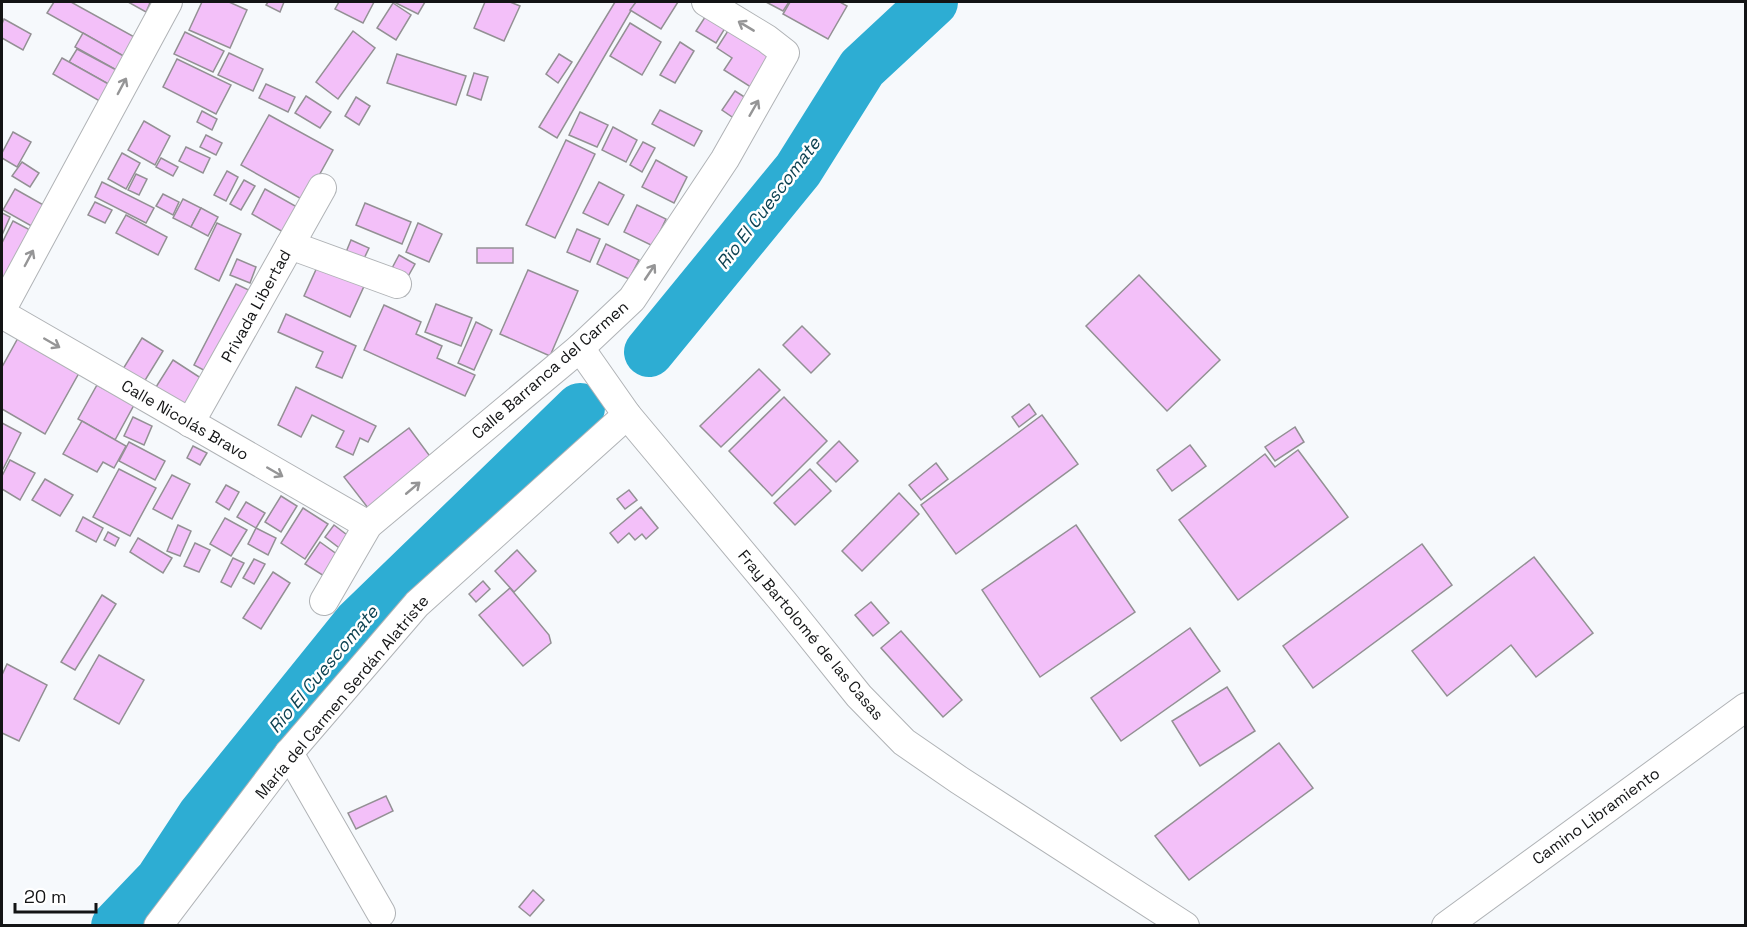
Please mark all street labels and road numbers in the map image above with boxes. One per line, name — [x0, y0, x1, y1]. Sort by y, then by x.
street label: Privada Libertad — [216, 246, 296, 366]
street label: Calle Barranca del Carmen — [467, 296, 633, 444]
street label: Calle Nicolás Bravo — [117, 375, 253, 465]
street label: Fray Bartolomé de las Casas — [734, 545, 888, 725]
street label: María del Carmen Serdán Alatriste — [250, 591, 434, 803]
street label: Camino Libramiento — [1528, 763, 1664, 869]

